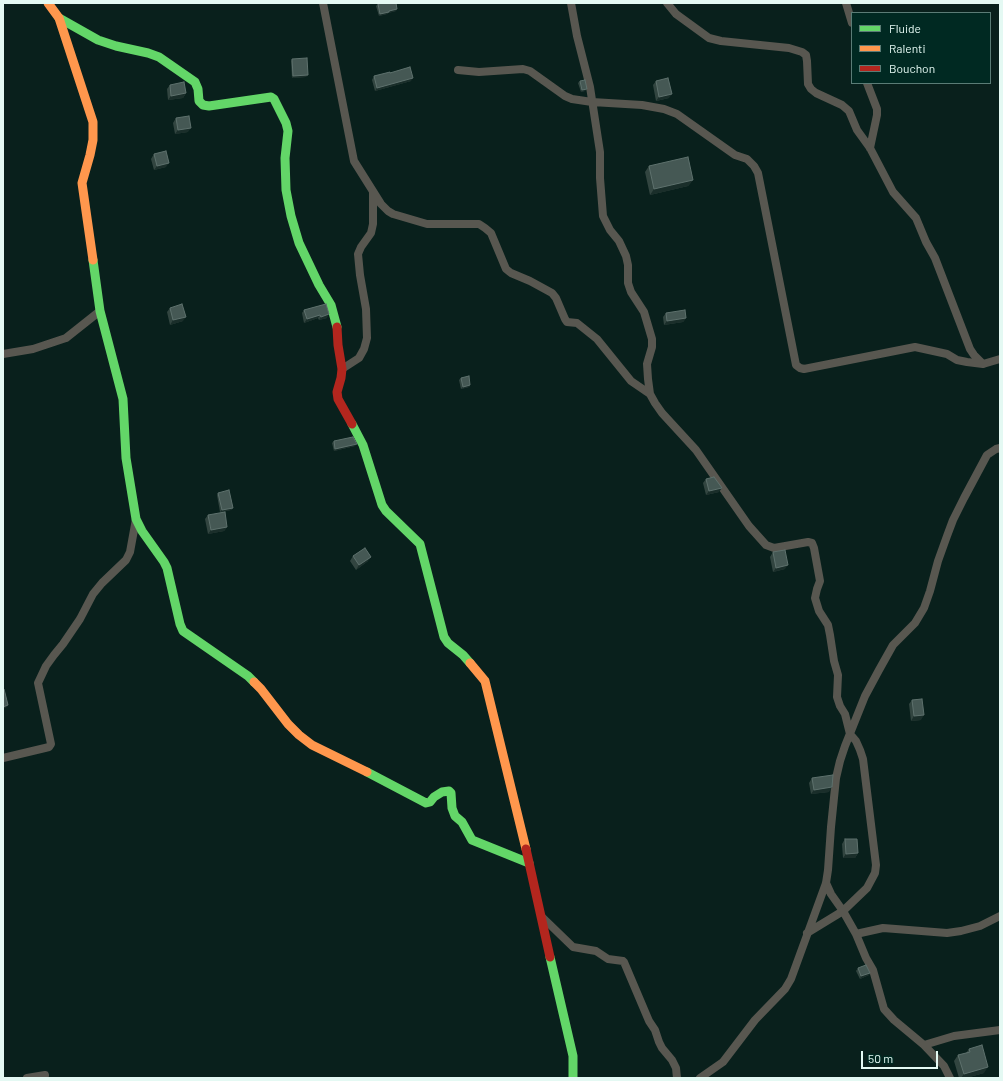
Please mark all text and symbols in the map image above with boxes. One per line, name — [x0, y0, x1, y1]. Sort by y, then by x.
legend — [851, 12, 991, 84]
text: Fluide — [889, 21, 921, 35]
text: Ralenti — [889, 41, 926, 55]
text: Bouchon — [889, 61, 935, 75]
scale bar — [863, 1043, 940, 1069]
text: 50 m — [868, 1051, 893, 1065]

